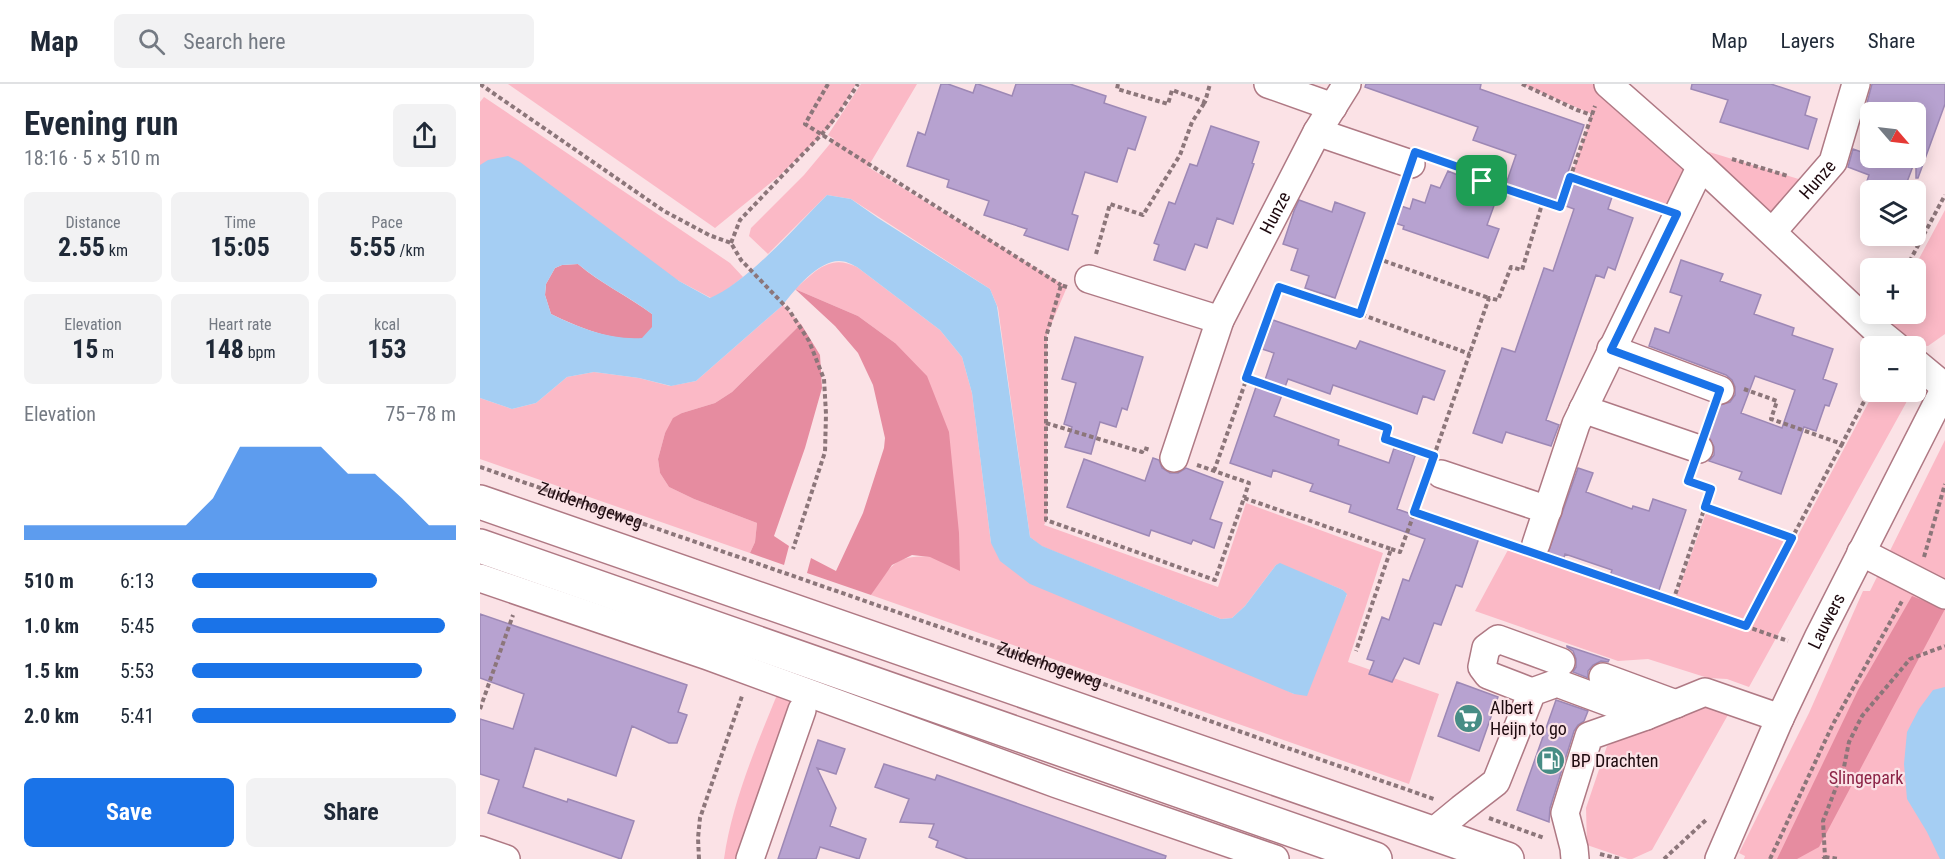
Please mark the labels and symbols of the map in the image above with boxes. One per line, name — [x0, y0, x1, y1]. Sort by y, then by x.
north arrow — [1860, 102, 1926, 168]
pin — [1456, 155, 1507, 206]
street label: Hunze — [1795, 156, 1840, 203]
street label: Hunze — [1255, 188, 1294, 237]
street label: Zuiderhogeweg — [536, 477, 646, 533]
street label: Lauwers — [1803, 590, 1849, 652]
street label: Zuiderhogeweg — [995, 637, 1105, 693]
place label: Albert Heijn to go — [1490, 697, 1567, 739]
supermarket icon: Albert Heijn to go — [1453, 702, 1485, 734]
fuel station icon: BP Drachten — [1534, 745, 1566, 777]
place label: BP Drachten — [1571, 750, 1658, 771]
park label: Slingepark — [1829, 767, 1903, 788]

